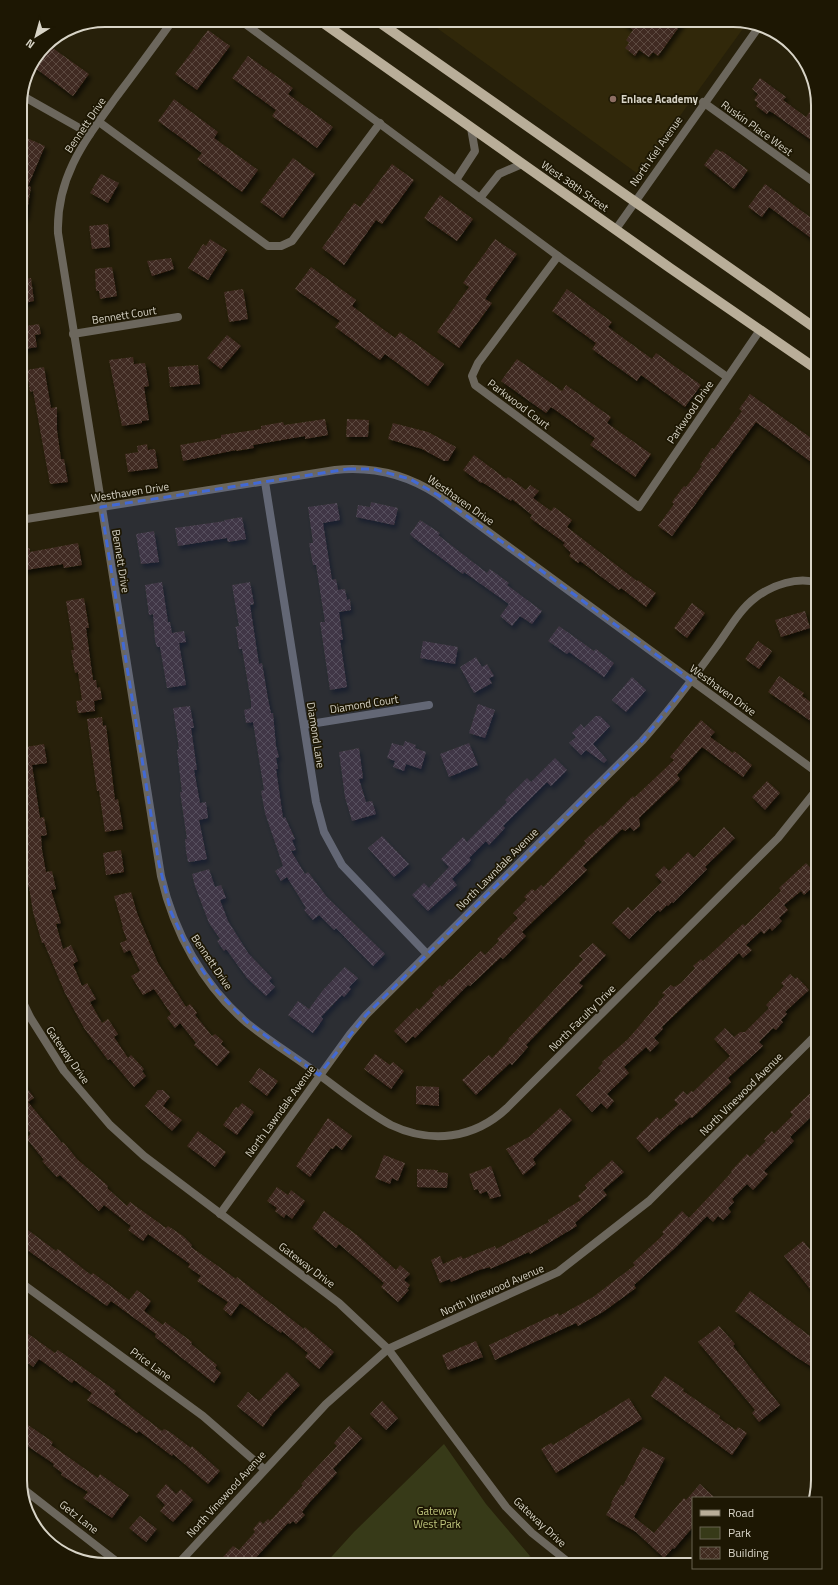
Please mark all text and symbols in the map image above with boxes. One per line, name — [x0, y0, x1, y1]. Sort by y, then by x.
north arrow — [16, 16, 56, 56]
text: N — [22, 35, 38, 53]
place label: Enlace Academy — [621, 91, 699, 107]
street label: Bennett Drive — [61, 94, 110, 156]
marker: Enlace Academy — [608, 94, 618, 104]
street label: Ruskin Place West — [718, 97, 796, 160]
street label: North Kiel Avenue — [626, 112, 687, 189]
street label: West 38th Street — [538, 157, 612, 215]
street label: Bennett Court — [91, 302, 157, 328]
street label: Parkwood Court — [484, 375, 554, 433]
street label: Parkwood Drive — [663, 377, 717, 447]
street label: Westhaven Drive — [424, 471, 498, 529]
street label: Westhaven Drive — [90, 478, 170, 506]
street label: Bennett Drive — [108, 528, 134, 594]
street label: Westhaven Drive — [687, 660, 760, 720]
street label: Diamond Court — [328, 691, 400, 717]
street label: Diamond Lane — [303, 701, 329, 769]
street label: North Lawndale Avenue — [452, 824, 542, 914]
street label: Bennett Drive — [188, 931, 237, 993]
street label: North Faculty Drive — [545, 981, 619, 1055]
street label: Gateway Drive — [42, 1023, 94, 1087]
street label: North Vinewood Avenue — [696, 1048, 787, 1139]
street label: North Lawndale Avenue — [241, 1061, 319, 1160]
street label: Gateway Drive — [275, 1238, 339, 1292]
street label: North Vinewood Avenue — [438, 1260, 547, 1320]
street label: Price Lane — [127, 1344, 175, 1385]
street label: North Vinewood Avenue — [183, 1447, 270, 1541]
street label: Gateway Drive — [510, 1493, 570, 1551]
street label: Getz Lane — [56, 1497, 102, 1538]
legend — [692, 1497, 822, 1569]
park label: Gateway West Park — [413, 1503, 461, 1532]
text: Road — [728, 1503, 754, 1522]
text: Park — [728, 1523, 751, 1542]
text: Building — [728, 1543, 769, 1562]

